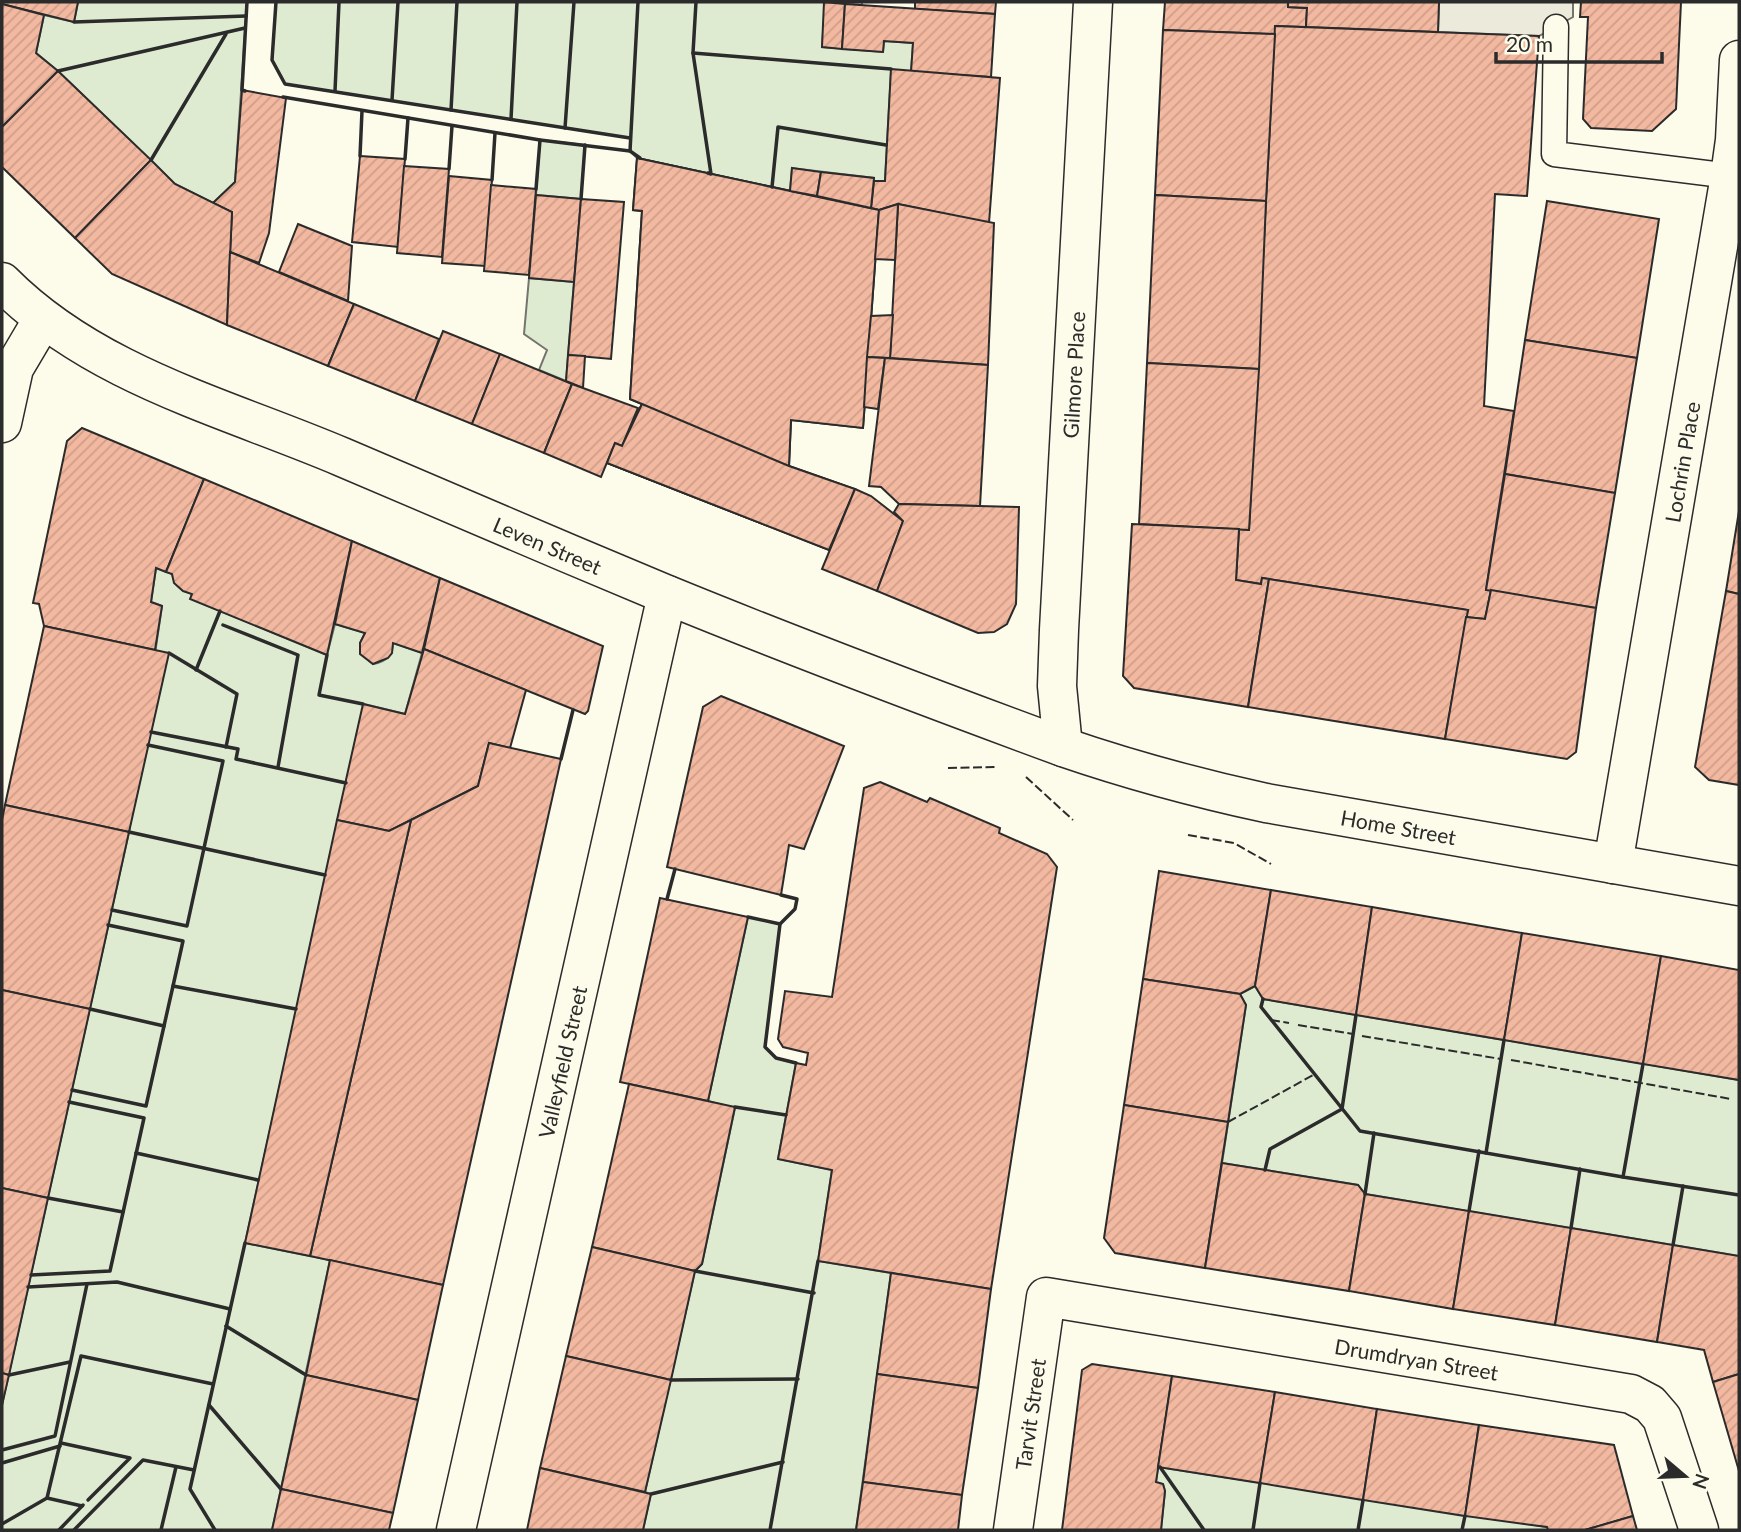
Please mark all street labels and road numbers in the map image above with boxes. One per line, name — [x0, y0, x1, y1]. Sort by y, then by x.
street label: Gilmore Place — [1057, 311, 1089, 439]
street label: Lochrin Place — [1659, 399, 1704, 524]
street label: Leven Street — [490, 511, 606, 579]
street label: Home Street — [1339, 804, 1459, 849]
street label: Valleyfield Street — [532, 983, 591, 1140]
street label: Drumdryan Street — [1333, 1333, 1501, 1384]
street label: Tarvit Street — [1009, 1356, 1050, 1471]

